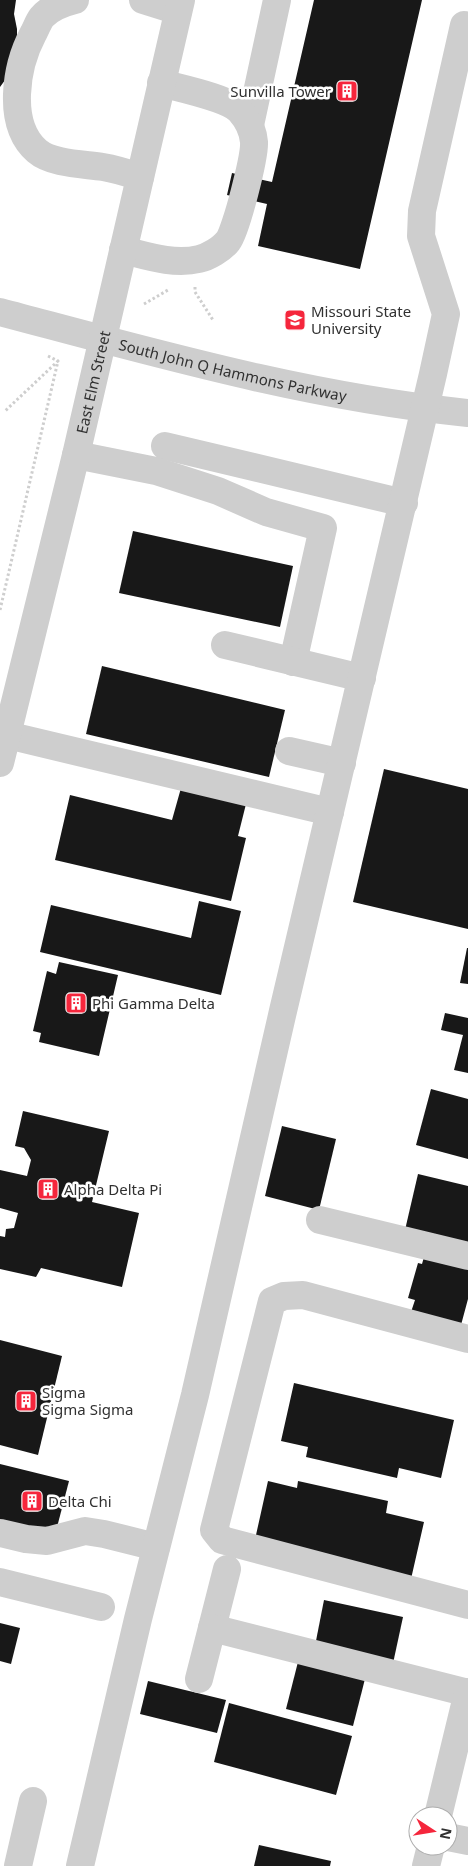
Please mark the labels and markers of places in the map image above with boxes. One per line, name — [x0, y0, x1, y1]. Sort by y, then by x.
building icon: Sunvilla Tower — [335, 79, 359, 103]
place label: Sunvilla Tower — [230, 81, 331, 101]
place label: Missouri State University — [311, 301, 411, 338]
school or university icon: Missouri State University — [283, 308, 307, 332]
building icon: Phi Gamma Delta — [64, 991, 88, 1015]
place label: Phi Gamma Delta — [92, 993, 215, 1013]
building icon: Alpha Delta Pi — [36, 1177, 60, 1201]
place label: Alpha Delta Pi — [64, 1179, 162, 1199]
place label: Sigma Sigma Sigma — [42, 1382, 133, 1419]
building icon: Sigma Sigma Sigma — [14, 1389, 38, 1413]
building icon: Delta Chi — [20, 1489, 44, 1513]
place label: Delta Chi — [48, 1491, 112, 1511]

